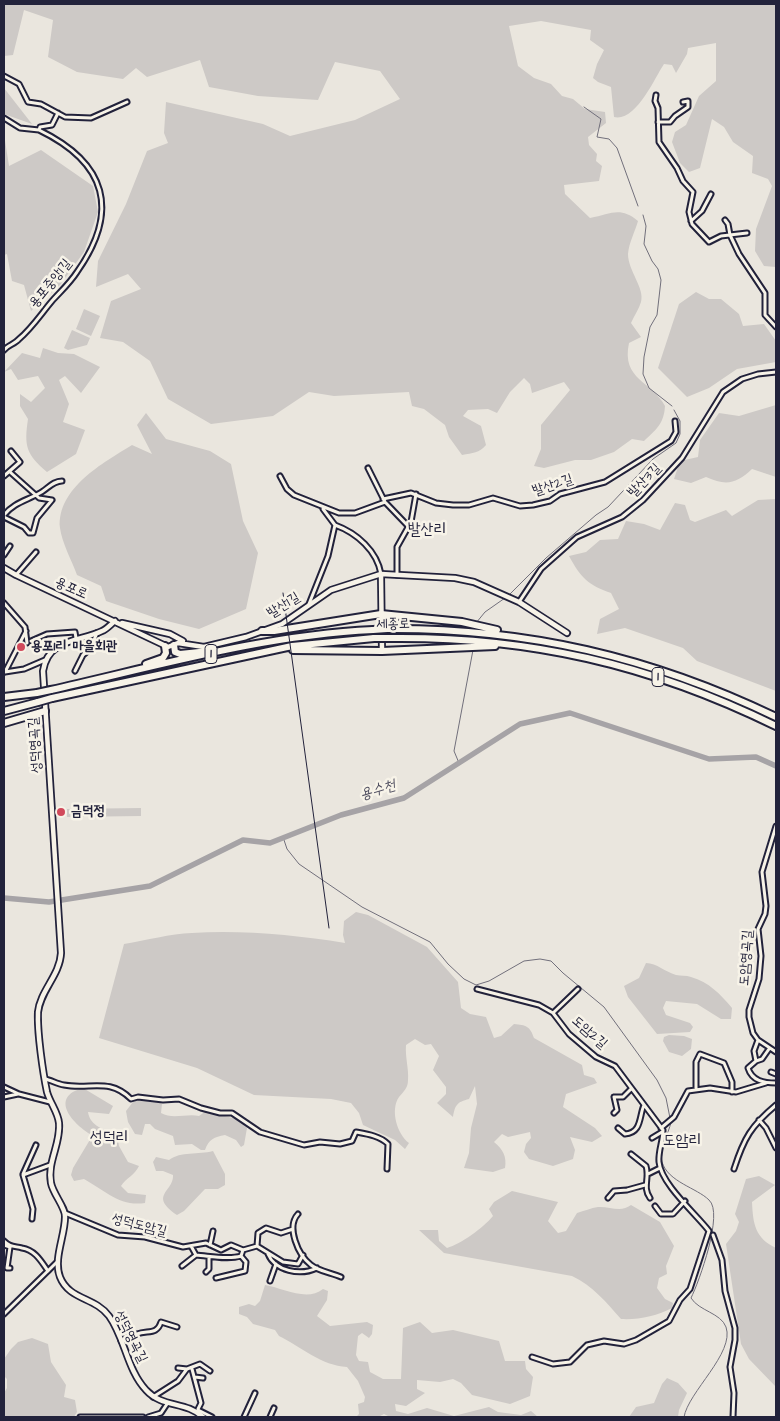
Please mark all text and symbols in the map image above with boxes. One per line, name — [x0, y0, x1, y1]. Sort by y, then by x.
street label: 용포중앙1길 — [26, 256, 76, 312]
street label: 발산3길 — [625, 460, 665, 502]
street label: 발산2길 — [531, 472, 575, 500]
district label: 발산리 — [408, 521, 446, 541]
street label: 용포로 — [52, 574, 90, 604]
street label: 발산1길 — [264, 589, 304, 623]
street label: 세종로 — [376, 616, 410, 634]
place label: 용포1리 마을회관 — [31, 639, 117, 655]
marker: 용포1리 마을회관 — [15, 641, 27, 653]
road number: 1 — [205, 644, 217, 664]
road number: 1 — [652, 668, 664, 686]
street label: 성덕영곡길 — [26, 716, 46, 774]
water label: 용수천 — [358, 777, 398, 805]
place label: 금덕정 — [71, 804, 105, 820]
marker: 금덕정 — [55, 806, 67, 818]
street label: 도암영곡길 — [737, 929, 757, 987]
street label: 도암2길 — [568, 1013, 610, 1053]
district label: 성덕리 — [90, 1129, 128, 1149]
district label: 도암리 — [663, 1132, 701, 1152]
street label: 성덕도암길 — [110, 1211, 168, 1241]
street label: 성덕영곡길 — [110, 1308, 150, 1366]

